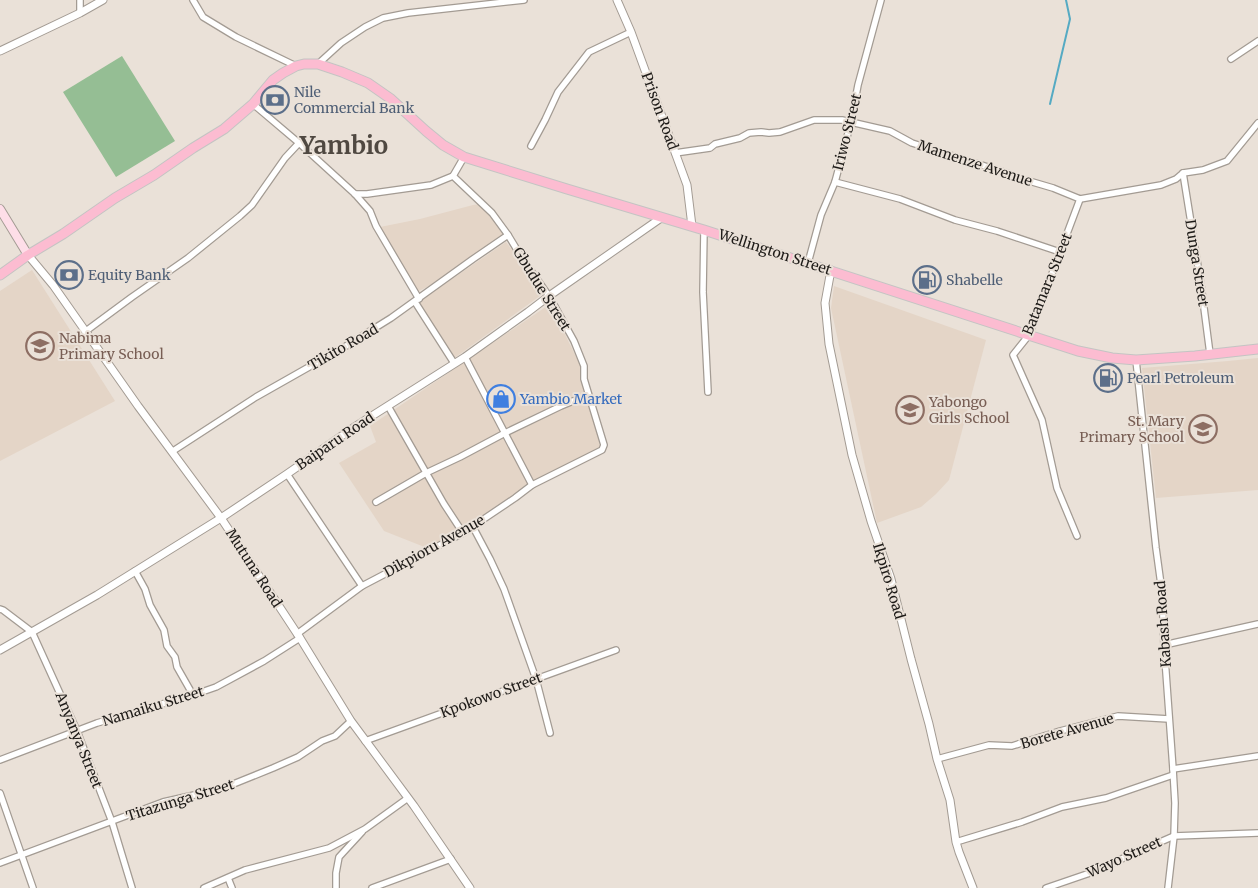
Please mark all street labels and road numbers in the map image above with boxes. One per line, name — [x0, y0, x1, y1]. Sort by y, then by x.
street label: Prison Road — [638, 70, 683, 153]
street label: Iriwo Street — [829, 91, 865, 172]
street label: Mamenze Avenue — [916, 136, 1034, 190]
street label: Dunga Street — [1181, 218, 1213, 308]
street label: Wellington Street — [715, 225, 834, 279]
street label: Batamara Street — [1018, 230, 1076, 338]
street label: Gbudue Street — [509, 244, 575, 335]
street label: Tikito Road — [305, 319, 382, 374]
street label: Baiparu Road — [293, 408, 378, 474]
street label: Dikpioru Avenue — [380, 511, 488, 581]
street label: Mutuna Road — [222, 525, 286, 611]
street label: Ikpiro Road — [869, 541, 909, 622]
street label: Kabash Road — [1151, 580, 1175, 668]
street label: Kpokowo Street — [438, 668, 545, 722]
street label: Namaiku Street — [100, 682, 206, 730]
street label: Anyanya Street — [51, 688, 107, 791]
street label: Borete Avenue — [1018, 709, 1116, 753]
street label: Titazunga Street — [124, 775, 237, 825]
street label: Wayo Street — [1083, 832, 1165, 882]

